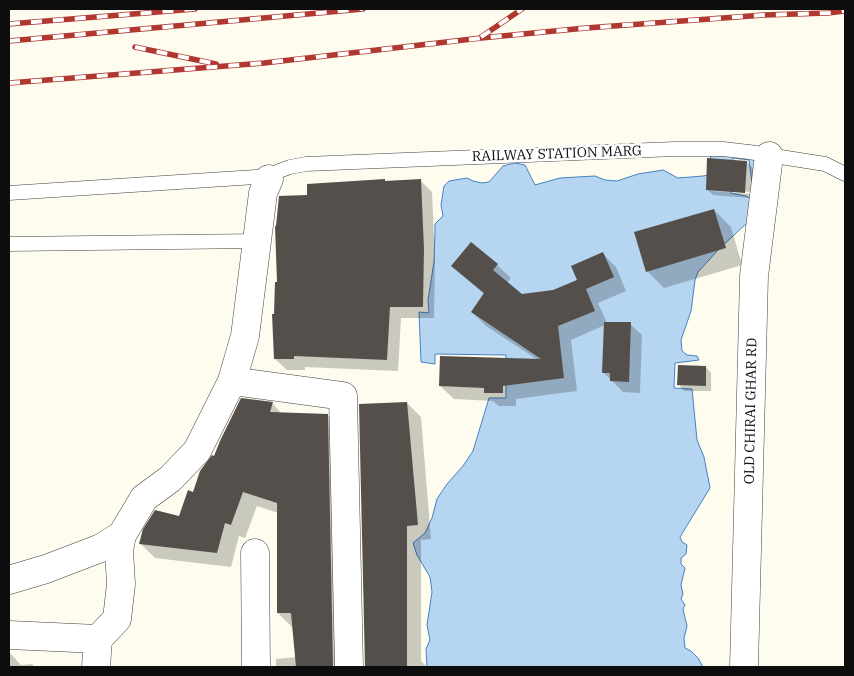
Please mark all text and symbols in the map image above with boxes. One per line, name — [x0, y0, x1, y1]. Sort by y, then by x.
street label: RAILWAY STATION MARG — [472, 143, 642, 165]
street label: OLD CHIRAI GHAR RD — [741, 338, 761, 484]

